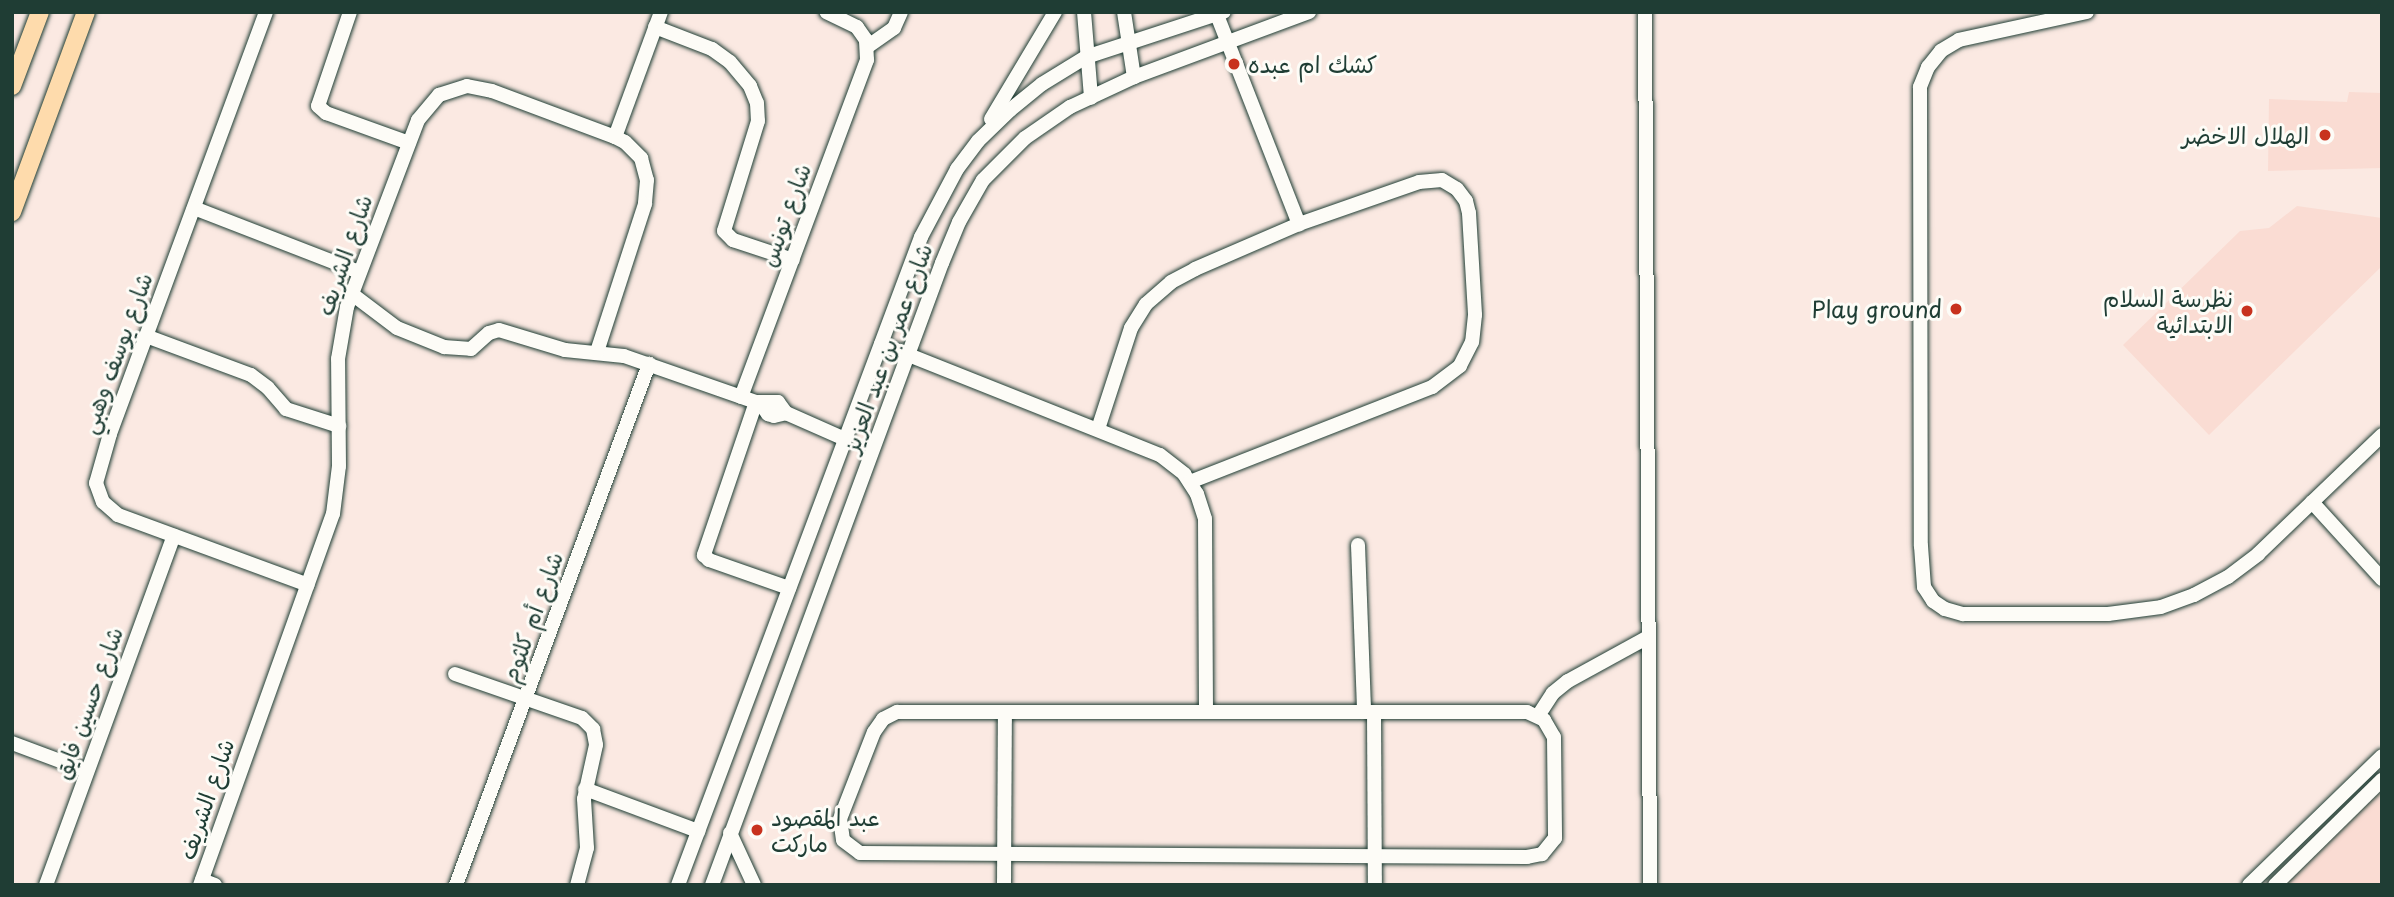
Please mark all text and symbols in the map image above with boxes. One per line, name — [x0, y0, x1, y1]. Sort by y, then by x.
place label: كشك ام عبده — [1248, 50, 1377, 78]
marker: كشك ام عبده — [1226, 56, 1242, 72]
place label: الهلال الاخضر — [2182, 121, 2309, 149]
marker: الهلال الاخضر — [2315, 125, 2335, 145]
street label: شارع تونس — [754, 160, 816, 270]
street label: شارع الشريف — [310, 191, 378, 319]
street label: شارع عمر بن عبد العزيز — [836, 240, 938, 456]
street label: شارع يوسف وهبي — [74, 269, 158, 437]
place label: نظرسة السلام الابتدائية — [2103, 284, 2233, 338]
place label: Play ground — [1811, 295, 1942, 323]
marker: Play ground — [1948, 301, 1964, 317]
marker: نظرسة السلام الابتدائية — [2239, 303, 2255, 319]
street label: شارع أم كلثوم — [496, 548, 568, 686]
street label: شارع حسين فايق — [48, 623, 128, 783]
street label: شارع الشريف — [172, 735, 240, 863]
place label: عبد المقصود ماركت — [771, 803, 880, 857]
marker: عبد المقصود ماركت — [749, 822, 765, 838]

